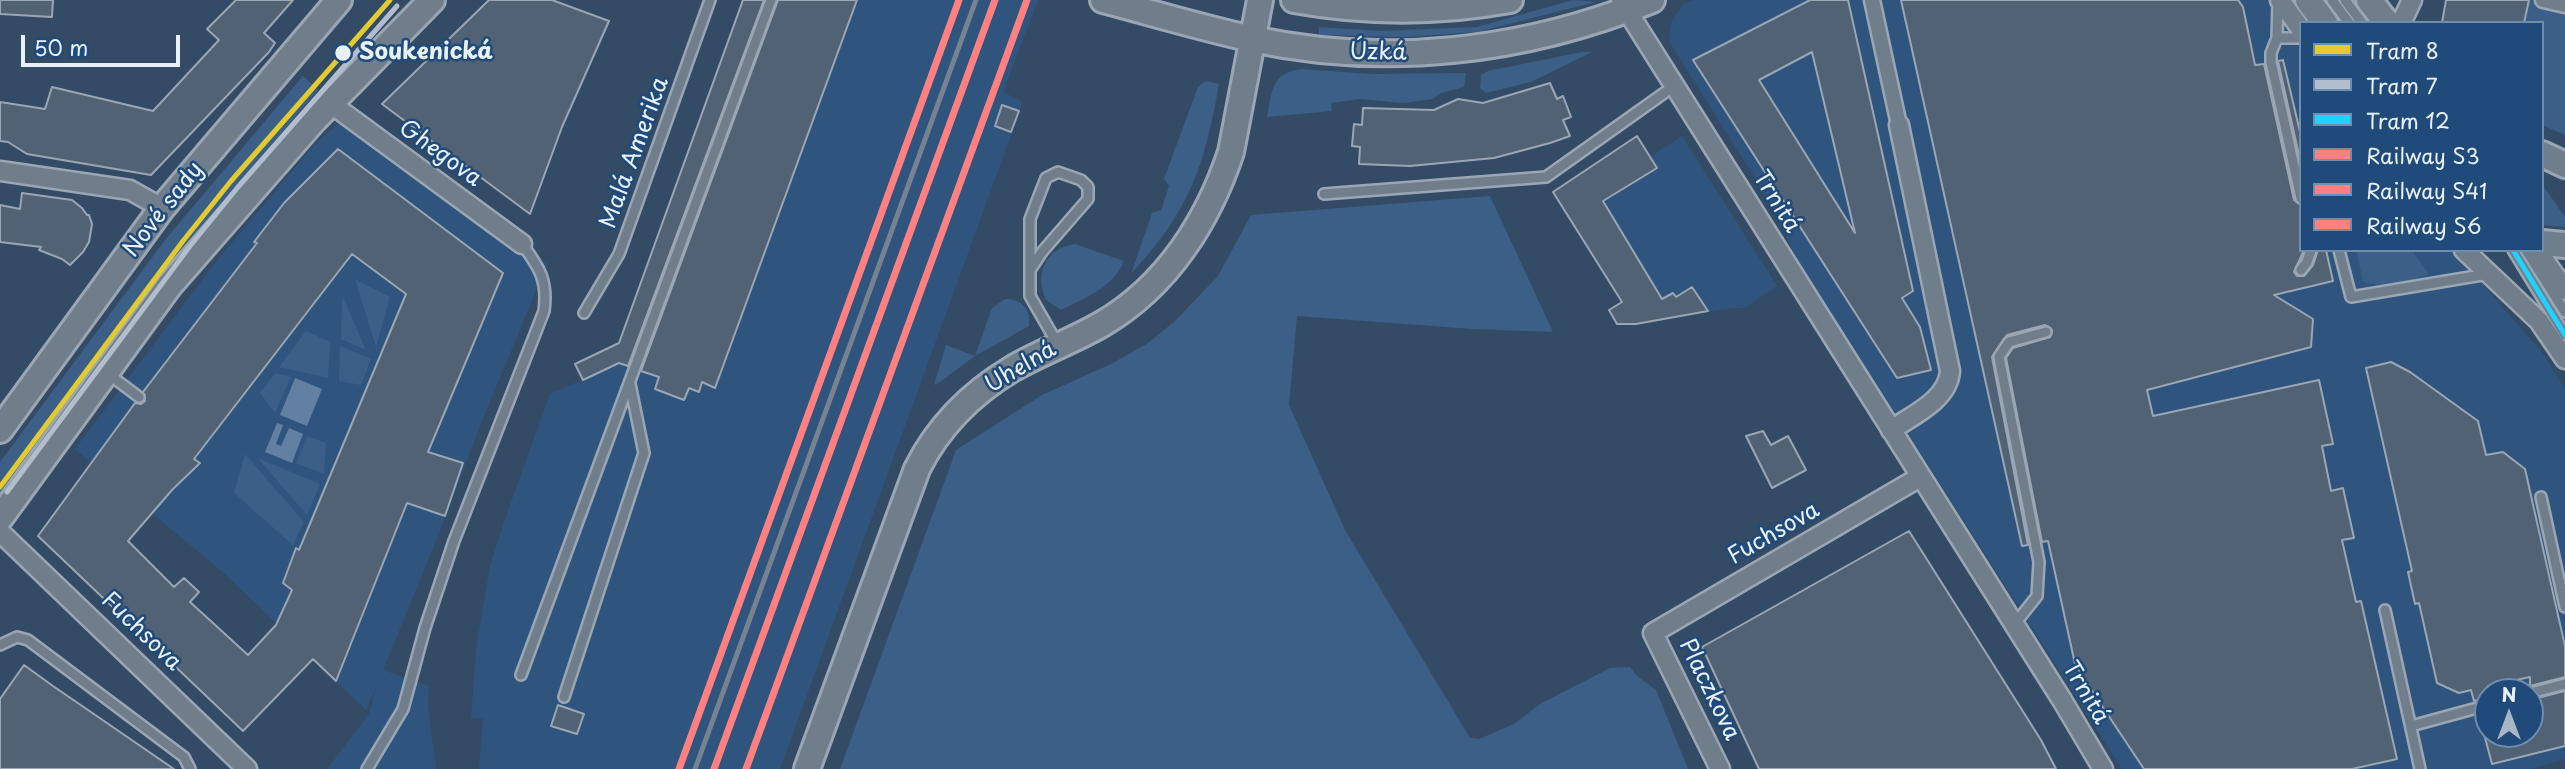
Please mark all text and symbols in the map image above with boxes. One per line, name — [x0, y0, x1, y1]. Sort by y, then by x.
scale bar — [24, 21, 184, 65]
legend — [2299, 21, 2544, 252]
text: 50 m — [34, 31, 88, 63]
text: Tram 8 — [2366, 34, 2439, 66]
place label: Soukenická — [359, 39, 493, 67]
street label: Úzká — [1349, 39, 1407, 67]
marker: Soukenická — [333, 43, 353, 63]
text: Tram 7 — [2366, 69, 2438, 101]
street label: Malá Amerika — [595, 74, 675, 232]
text: Tram 12 — [2366, 104, 2450, 136]
street label: Ghegova — [393, 115, 487, 193]
text: Railway S3 — [2366, 139, 2480, 171]
street label: Nové sady — [118, 157, 210, 263]
street label: Trnitá — [1746, 166, 1806, 238]
text: Railway S41 — [2366, 174, 2487, 206]
text: Railway S6 — [2366, 209, 2481, 241]
street label: Uhelná — [981, 336, 1061, 400]
street label: Fuchsova — [1723, 497, 1825, 571]
street label: Fuchsova — [95, 587, 187, 677]
street label: Placzkova — [1673, 635, 1745, 745]
street label: Trnitá — [2056, 657, 2114, 729]
north arrow — [2474, 678, 2544, 748]
text: N — [2501, 680, 2517, 708]

